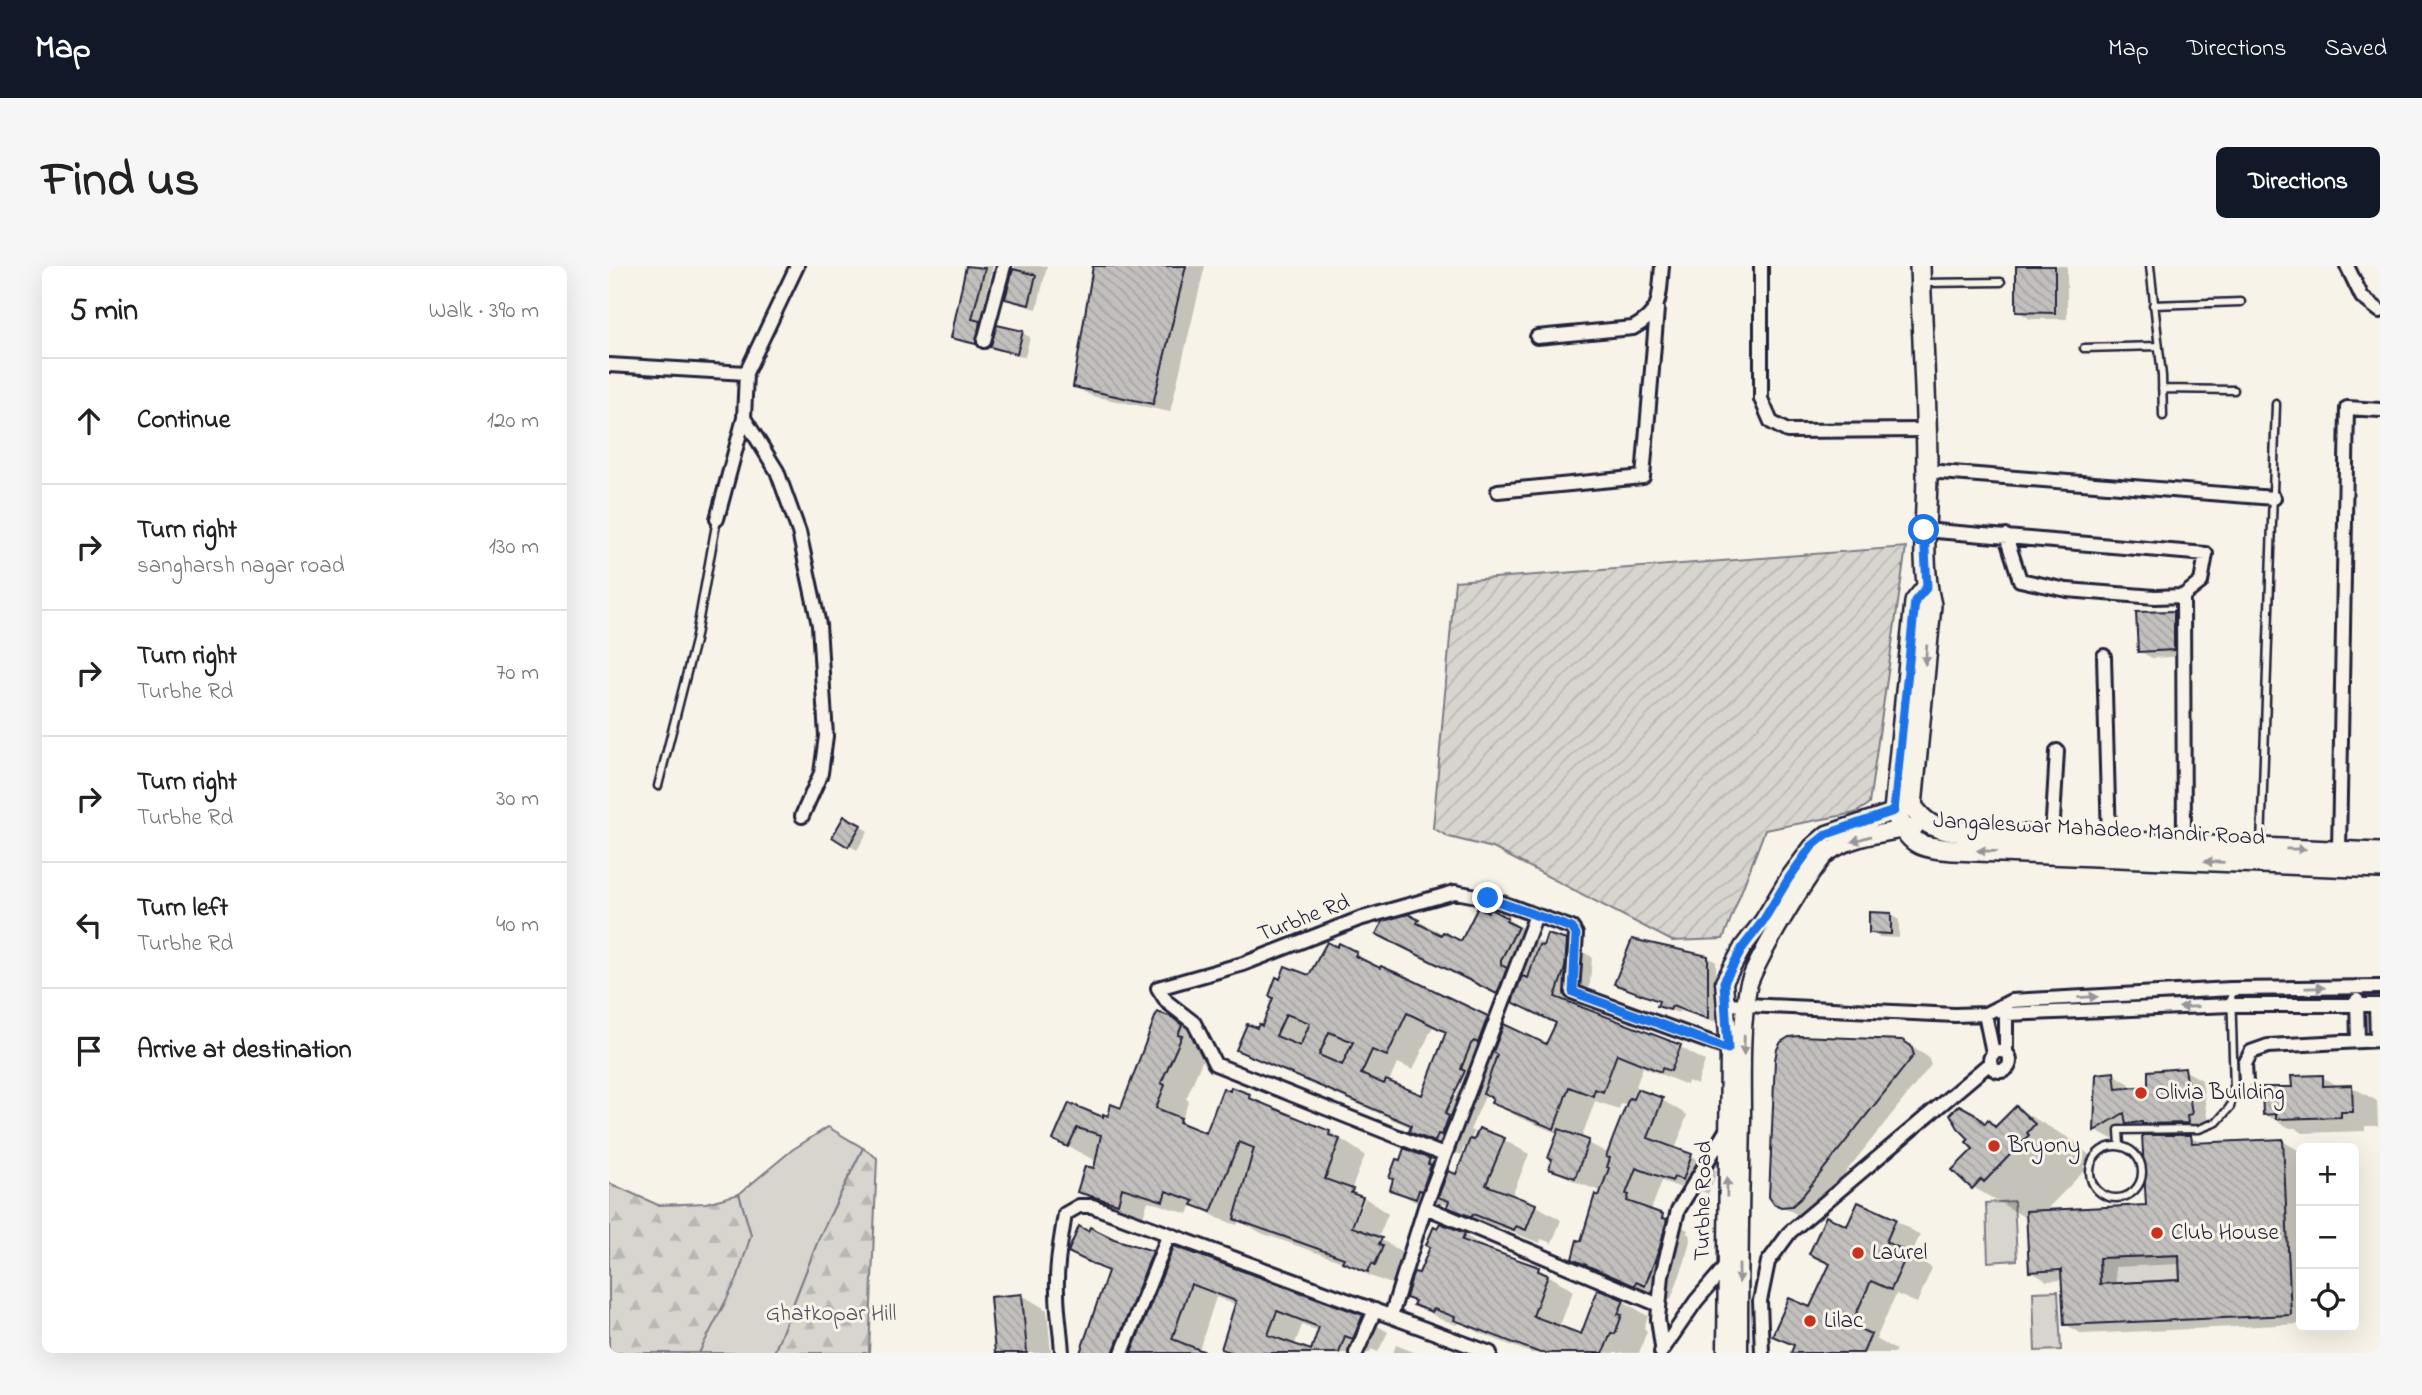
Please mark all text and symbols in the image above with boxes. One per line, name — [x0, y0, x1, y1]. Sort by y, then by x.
text: Map — [35, 25, 91, 73]
text: Map — [2108, 32, 2149, 67]
text: Directions — [2187, 32, 2286, 67]
text: Saved — [2324, 32, 2387, 67]
text: Find us — [42, 146, 199, 218]
button: Directions — [2216, 147, 2380, 218]
text: 5 min — [70, 290, 138, 334]
text: Walk · 390 m — [428, 295, 539, 328]
icon: ahead — [70, 402, 108, 440]
text: Continue — [137, 402, 230, 440]
text: 120 m — [487, 405, 539, 438]
text: Turn right — [137, 512, 237, 550]
route start — [1908, 514, 1939, 545]
icon: right — [70, 528, 108, 566]
text: 130 m — [489, 531, 539, 564]
text: sangharsh nagar road — [137, 550, 345, 583]
text: Turn right — [137, 638, 237, 676]
one-way arrow — [1920, 644, 1931, 666]
icon: right — [70, 654, 108, 692]
text: 70 m — [496, 657, 539, 690]
text: Turbhe Rd — [137, 676, 233, 709]
text: Turn right — [137, 764, 237, 802]
icon: right — [70, 780, 108, 818]
text: 30 m — [496, 783, 539, 816]
text: Turbhe Rd — [137, 802, 233, 835]
street label: Jangaleswar Mahadeo Mandir Road — [1932, 805, 2266, 856]
one-way arrow — [1851, 835, 1872, 845]
one-way arrow — [2285, 844, 2307, 855]
one-way arrow — [1975, 846, 1997, 857]
one-way arrow — [2203, 856, 2225, 867]
route end — [1472, 882, 1503, 913]
street label: Turbhe Rd — [1253, 886, 1355, 952]
text: Turn left — [137, 890, 228, 928]
icon: left — [70, 906, 108, 944]
text: 40 m — [496, 909, 539, 942]
text: Turbhe Rd — [137, 928, 233, 961]
one-way arrow — [2304, 982, 2326, 994]
one-way arrow — [2077, 991, 2099, 1002]
one-way arrow — [2178, 1001, 2200, 1013]
icon: arrive — [70, 1032, 108, 1070]
text: Arrive at destination — [137, 1032, 352, 1070]
one-way arrow — [1738, 1034, 1749, 1056]
place label: Olivia Building — [2155, 1077, 2285, 1111]
marker: Olivia Building — [2133, 1085, 2149, 1101]
place label: Bryony — [2007, 1130, 2080, 1165]
marker: Bryony — [1986, 1138, 2002, 1154]
street label: Turbhe Road — [1686, 1140, 1722, 1262]
map controls — [2296, 1143, 2359, 1332]
button: + — [2296, 1143, 2359, 1206]
one-way arrow — [1721, 1176, 1733, 1198]
button: − — [2296, 1206, 2359, 1269]
place label: Club House — [2171, 1217, 2280, 1250]
marker: Club House — [2149, 1225, 2165, 1241]
place label: Laurel — [1872, 1237, 1927, 1270]
marker: Laurel — [1850, 1245, 1866, 1261]
one-way arrow — [1733, 1262, 1745, 1284]
button: locate — [2296, 1269, 2359, 1332]
park label: Ghatkopar Hill — [766, 1298, 896, 1331]
place label: Lilac — [1824, 1305, 1864, 1338]
marker: Lilac — [1802, 1313, 1818, 1329]

